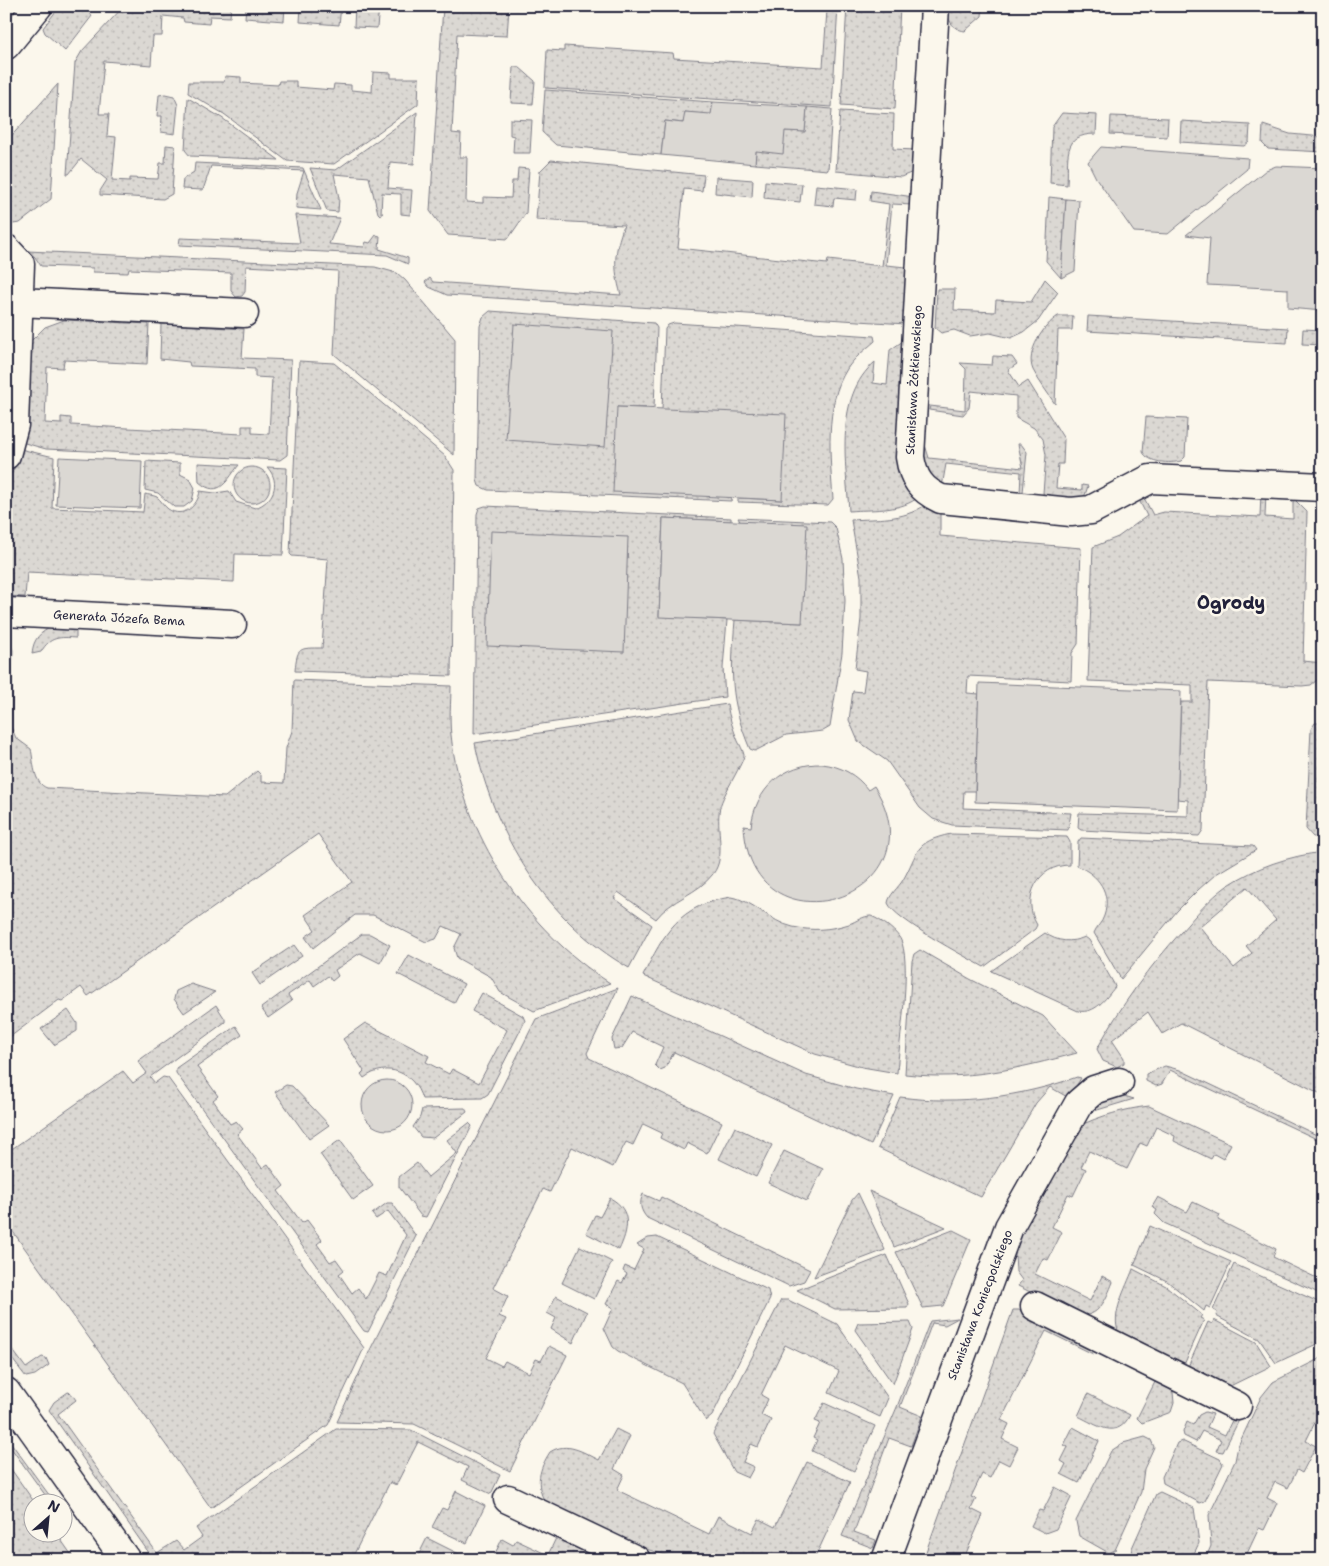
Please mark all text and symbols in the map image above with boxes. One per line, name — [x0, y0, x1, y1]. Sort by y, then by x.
street label: Stanisława Żółkiewskiego — [902, 305, 926, 455]
district label: Ogrody — [1197, 591, 1265, 615]
street label: Generała Józefa Bema — [53, 607, 186, 629]
street label: Stanisława Koniecpolskiego — [944, 1227, 1016, 1383]
north arrow — [22, 1494, 72, 1544]
text: N — [45, 1496, 63, 1517]

